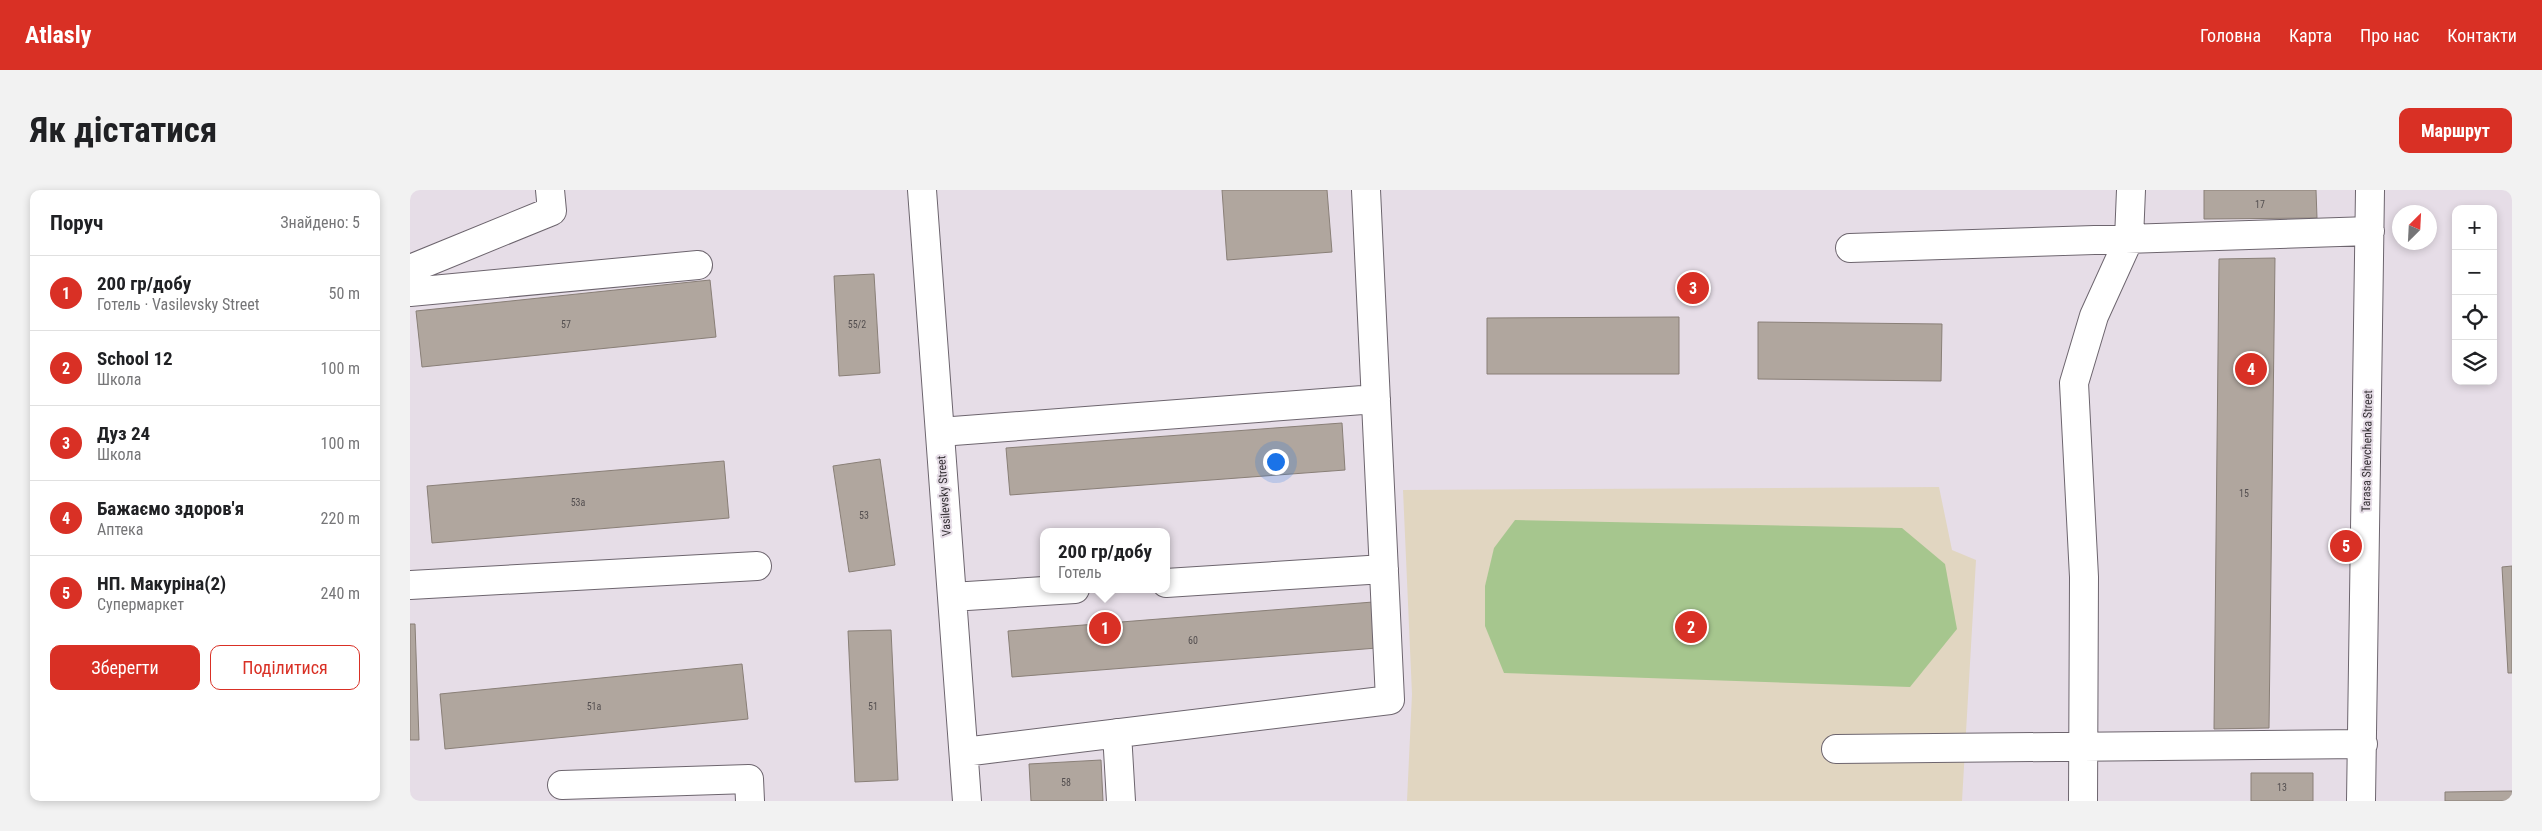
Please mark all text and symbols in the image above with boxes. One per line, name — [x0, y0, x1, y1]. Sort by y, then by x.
text: Atlasly — [25, 21, 91, 49]
text: Головна — [2200, 25, 2261, 46]
text: Карта — [2289, 25, 2332, 46]
text: Про нас — [2360, 25, 2419, 46]
text: Контакти — [2447, 25, 2517, 46]
button: Маршрут — [2399, 108, 2512, 153]
text: Як дістатися — [30, 110, 217, 151]
house number: 17 — [2255, 199, 2265, 210]
north arrow — [2392, 205, 2437, 250]
map controls — [2452, 205, 2497, 385]
button: + — [2452, 205, 2497, 250]
text: Поруч — [50, 211, 103, 235]
text: Знайдено: 5 — [280, 213, 360, 232]
button: − — [2452, 250, 2497, 295]
pin: 3 — [1677, 269, 1709, 307]
text: 200 гр/добу — [97, 272, 191, 295]
text: 1 — [62, 284, 70, 303]
text: 50 m — [328, 284, 360, 303]
text: Готель · Vasilevsky Street — [97, 295, 259, 314]
button: locate — [2452, 295, 2497, 340]
house number: 57 — [561, 319, 571, 330]
house number: 55/2 — [848, 319, 866, 330]
button: layers — [2452, 340, 2497, 385]
text: School 12 — [97, 347, 173, 370]
pin: 4 — [2235, 350, 2267, 388]
text: 2 — [62, 359, 70, 378]
text: 100 m — [321, 359, 360, 378]
text: Школа — [97, 370, 141, 389]
street label: Tarasa Shevchenka Street — [2359, 389, 2375, 512]
text: Дуз 24 — [97, 422, 150, 445]
text: 3 — [62, 434, 70, 453]
text: 100 m — [321, 434, 360, 453]
text: Школа — [97, 445, 141, 464]
your location — [1263, 449, 1289, 475]
street label: Vasilevsky Street — [934, 455, 954, 537]
house number: 15 — [2239, 488, 2249, 499]
text: Бажаємо здоров'я — [97, 497, 244, 520]
house number: 53а — [571, 497, 586, 508]
text: 4 — [62, 509, 70, 528]
text: 220 m — [321, 509, 360, 528]
house number: 53 — [859, 510, 869, 521]
text: Аптека — [97, 520, 143, 539]
pin: 5 — [2330, 527, 2362, 565]
popup — [1040, 528, 1170, 593]
text: 200 гр/добу — [1058, 540, 1152, 563]
text: Готель — [1058, 563, 1102, 582]
text: НП. Макуріна(2) — [97, 572, 226, 595]
text: 5 — [62, 584, 70, 603]
text: 240 m — [321, 584, 360, 603]
text: Супермаркет — [97, 595, 184, 614]
pin: 2 — [1675, 608, 1707, 646]
pin: 1 — [1089, 609, 1121, 647]
house number: 60 — [1188, 635, 1198, 646]
button: Зберегти — [50, 645, 200, 690]
button: Поділитися — [210, 645, 360, 690]
house number: 51а — [587, 701, 602, 712]
house number: 51 — [868, 701, 878, 712]
house number: 58 — [1061, 777, 1071, 788]
house number: 13 — [2277, 782, 2287, 793]

